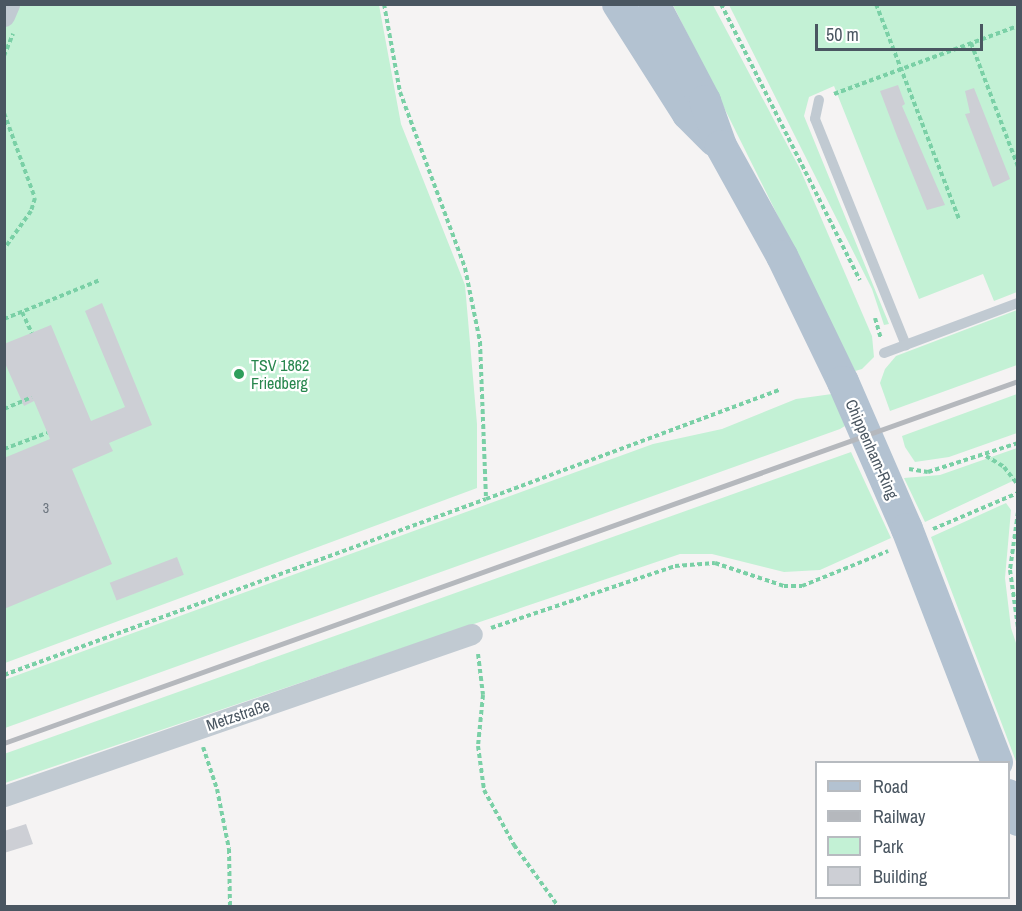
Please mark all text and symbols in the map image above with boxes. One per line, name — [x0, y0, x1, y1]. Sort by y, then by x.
scale bar — [818, 12, 986, 50]
text: 50 m — [826, 22, 859, 47]
place label: TSV 1862 Friedberg — [251, 355, 309, 393]
marker: TSV 1862 Friedberg — [232, 367, 246, 381]
street label: Chippenham-Ring — [841, 396, 903, 502]
house number: 3 — [43, 500, 49, 516]
street label: Metzstraße — [204, 695, 272, 735]
legend — [815, 761, 1010, 899]
text: Road — [873, 774, 908, 799]
text: Railway — [873, 804, 926, 829]
text: Park — [873, 834, 903, 859]
text: Building — [873, 864, 927, 889]

